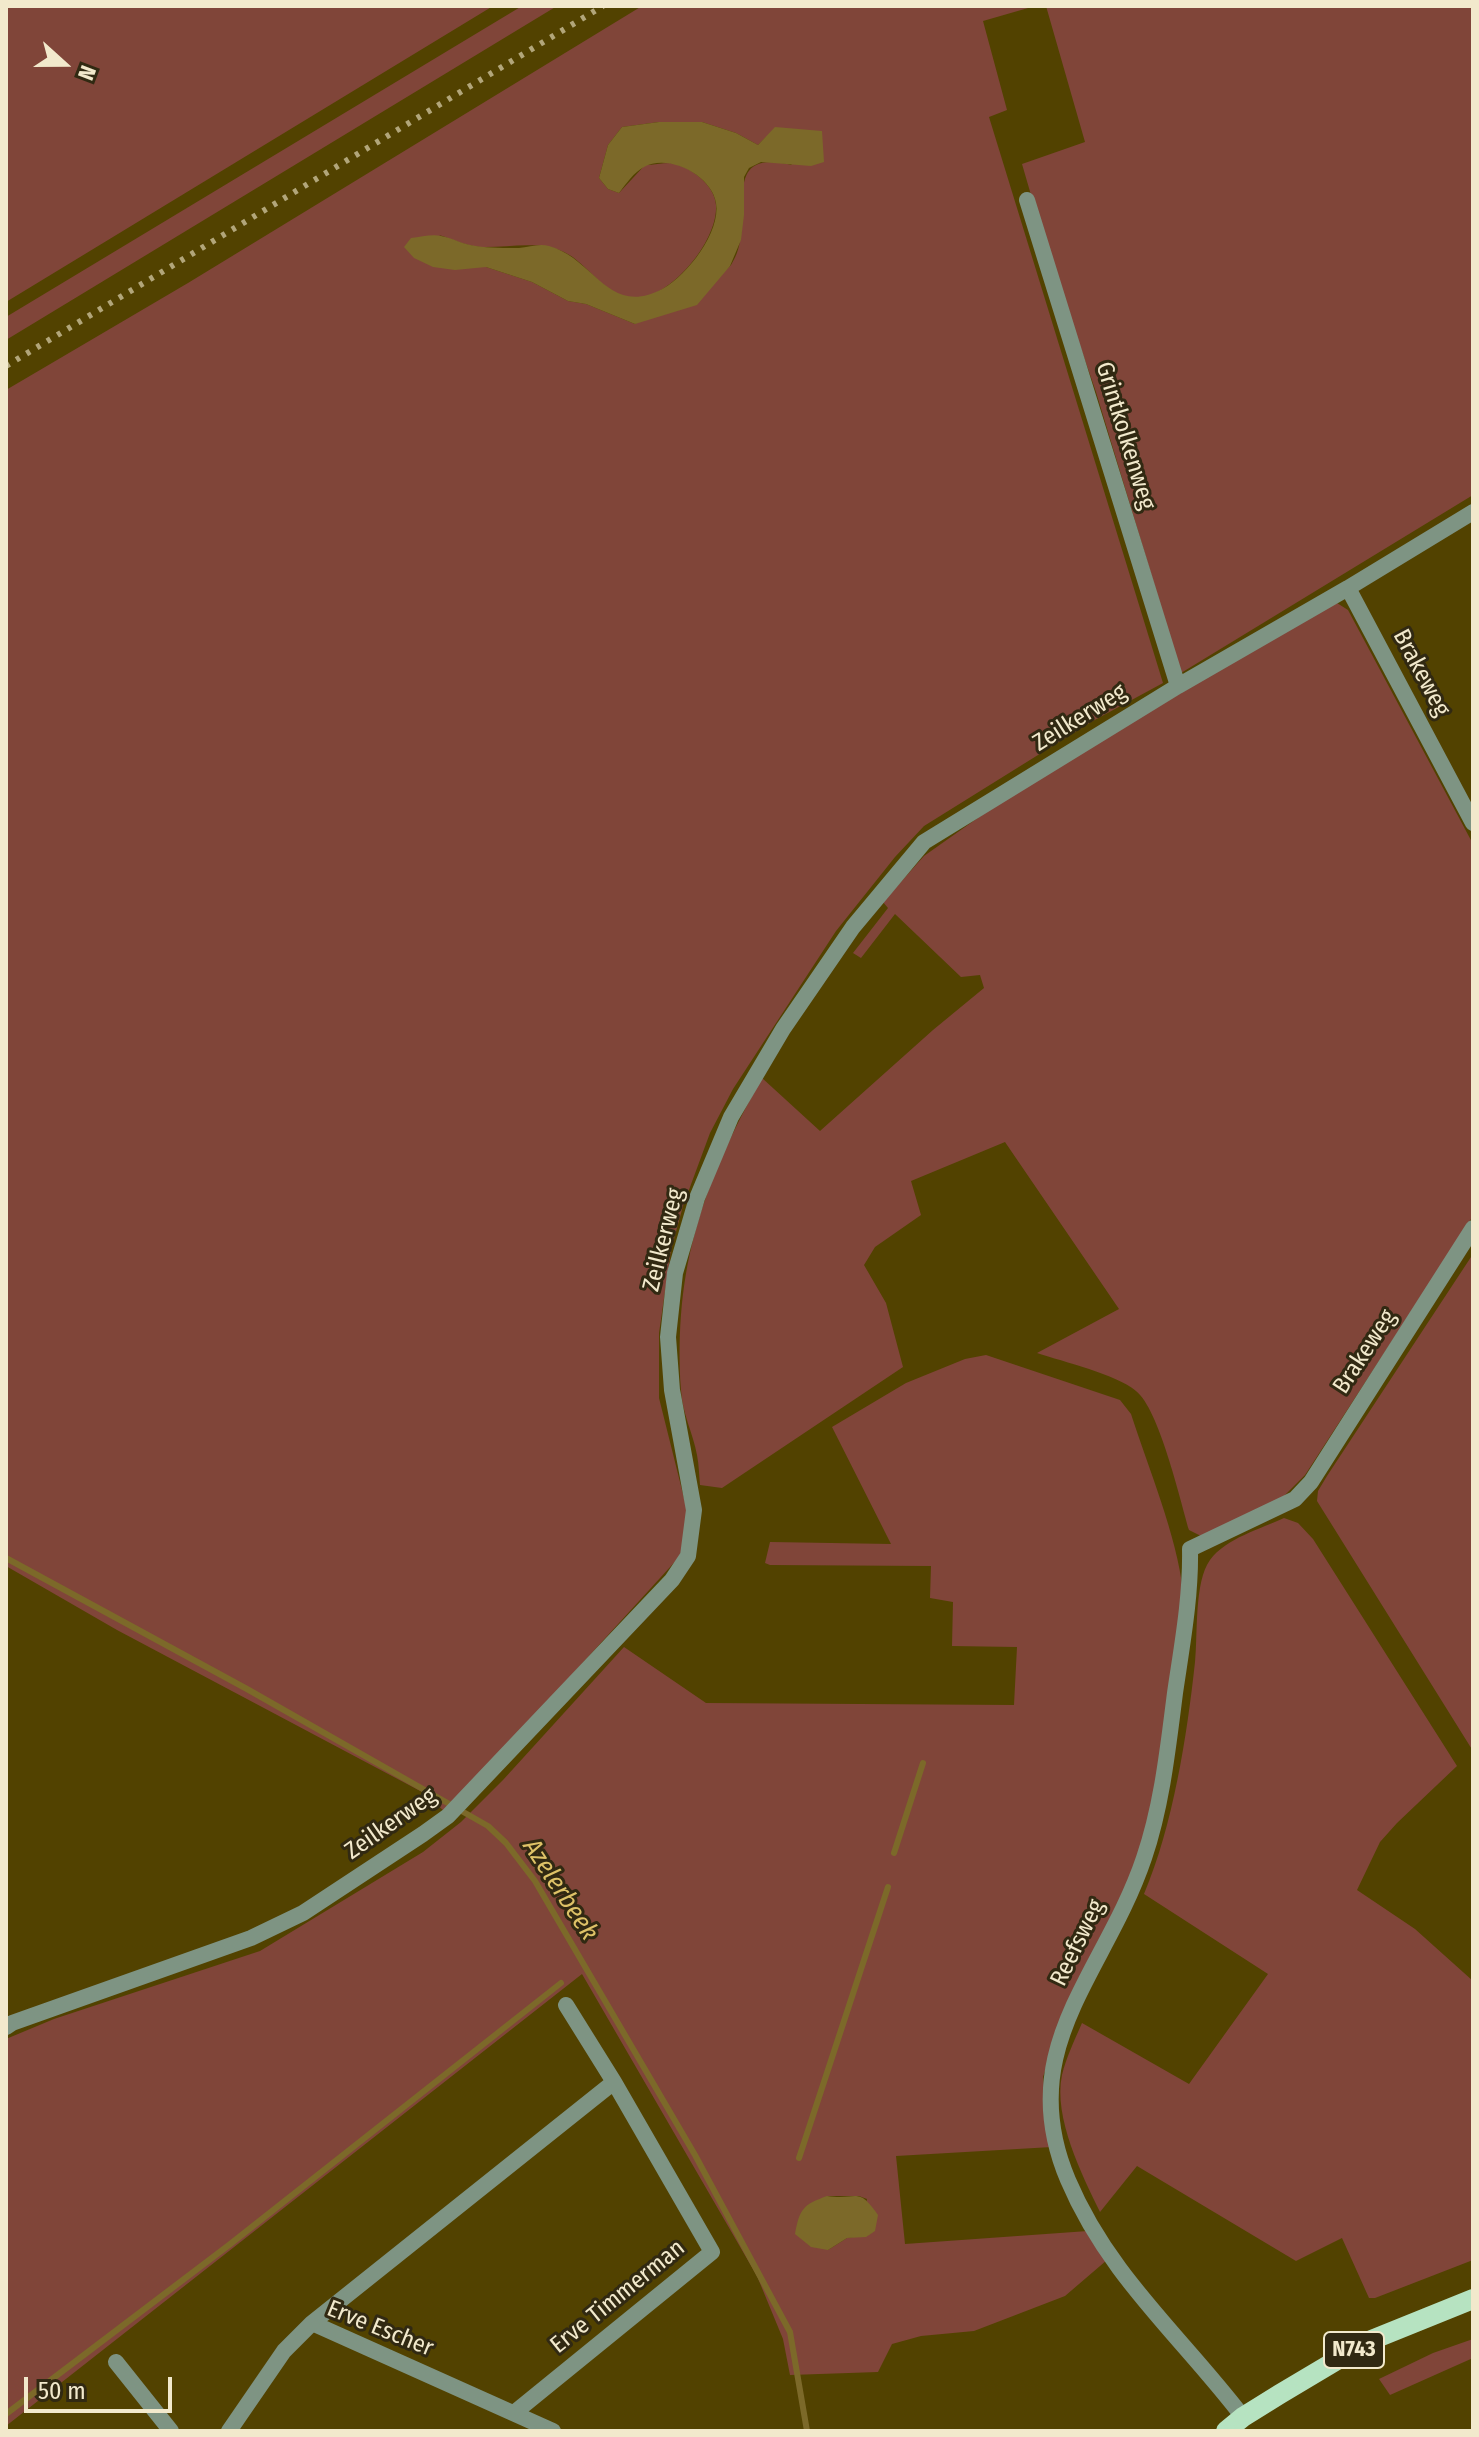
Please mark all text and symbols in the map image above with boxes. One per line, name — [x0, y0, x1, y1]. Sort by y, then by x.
north arrow — [24, 24, 104, 104]
text: N — [72, 62, 102, 84]
street label: Grintkolkenweg — [1089, 359, 1161, 513]
street label: Brakeweg — [1386, 625, 1456, 721]
street label: Zeilkerweg — [1028, 678, 1132, 758]
street label: Zeilkerweg — [637, 1186, 691, 1294]
street label: Brakeweg — [1327, 1305, 1403, 1399]
street label: Zeilkerweg — [340, 1782, 442, 1866]
water label: Azelerbeek — [516, 1833, 604, 1947]
street label: Reefsweg — [1045, 1895, 1111, 1991]
street label: Erve Timmerman — [545, 2234, 691, 2360]
street label: Erve Escher — [323, 2295, 437, 2363]
road number: N743 — [1324, 2332, 1384, 2368]
scale bar — [28, 2361, 176, 2411]
text: 50 m — [38, 2377, 86, 2405]

